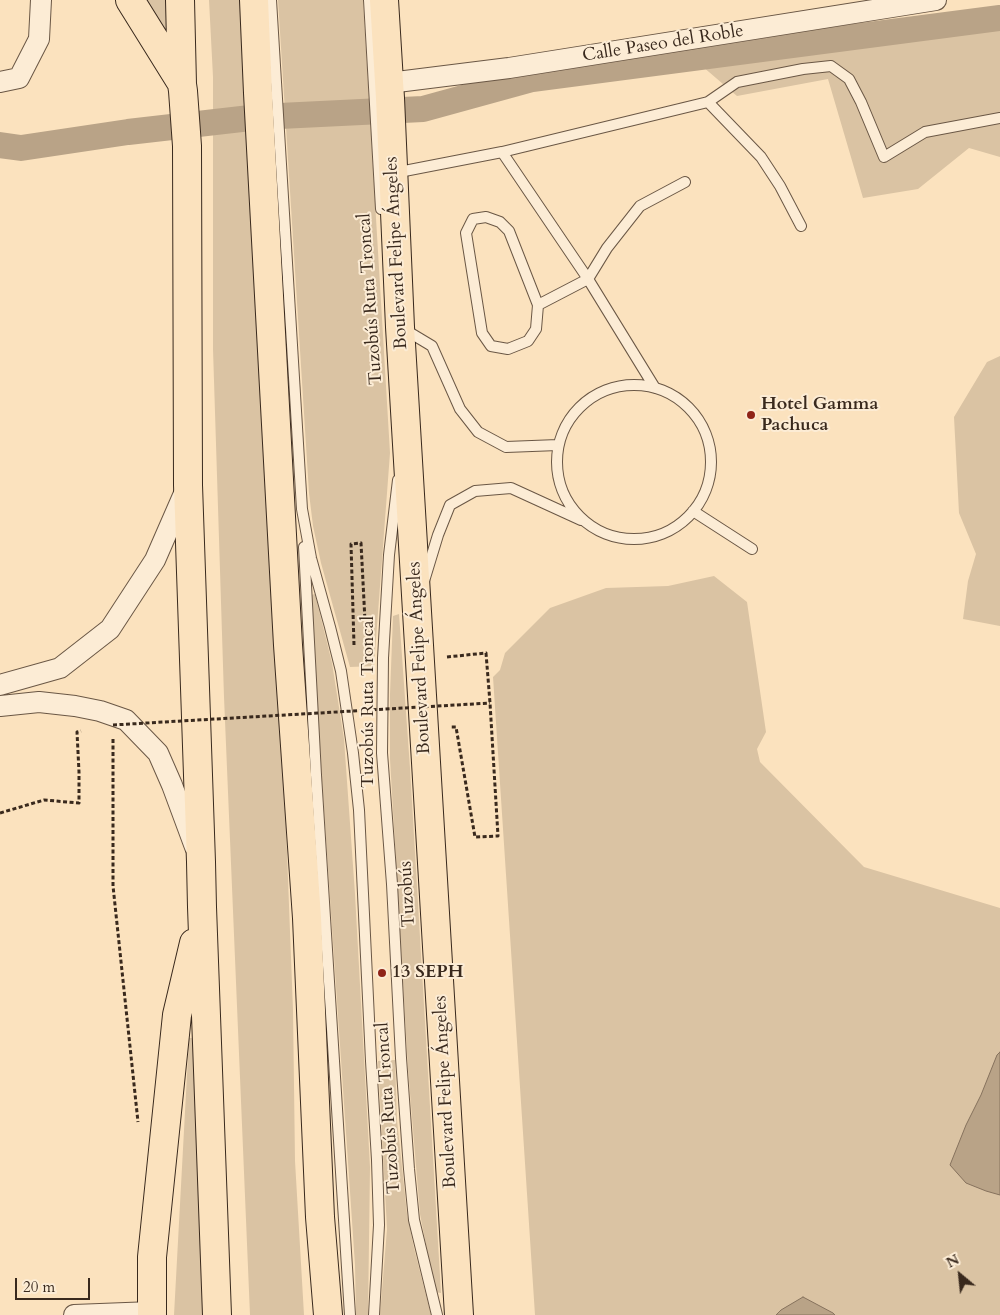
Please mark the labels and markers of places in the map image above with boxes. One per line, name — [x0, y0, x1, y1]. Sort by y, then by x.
place label: Hotel Gamma Pachuca — [761, 394, 878, 436]
marker: Hotel Gamma Pachuca — [745, 409, 757, 421]
place label: 13 SEPH — [392, 962, 464, 984]
marker: 13 SEPH — [376, 967, 388, 979]

